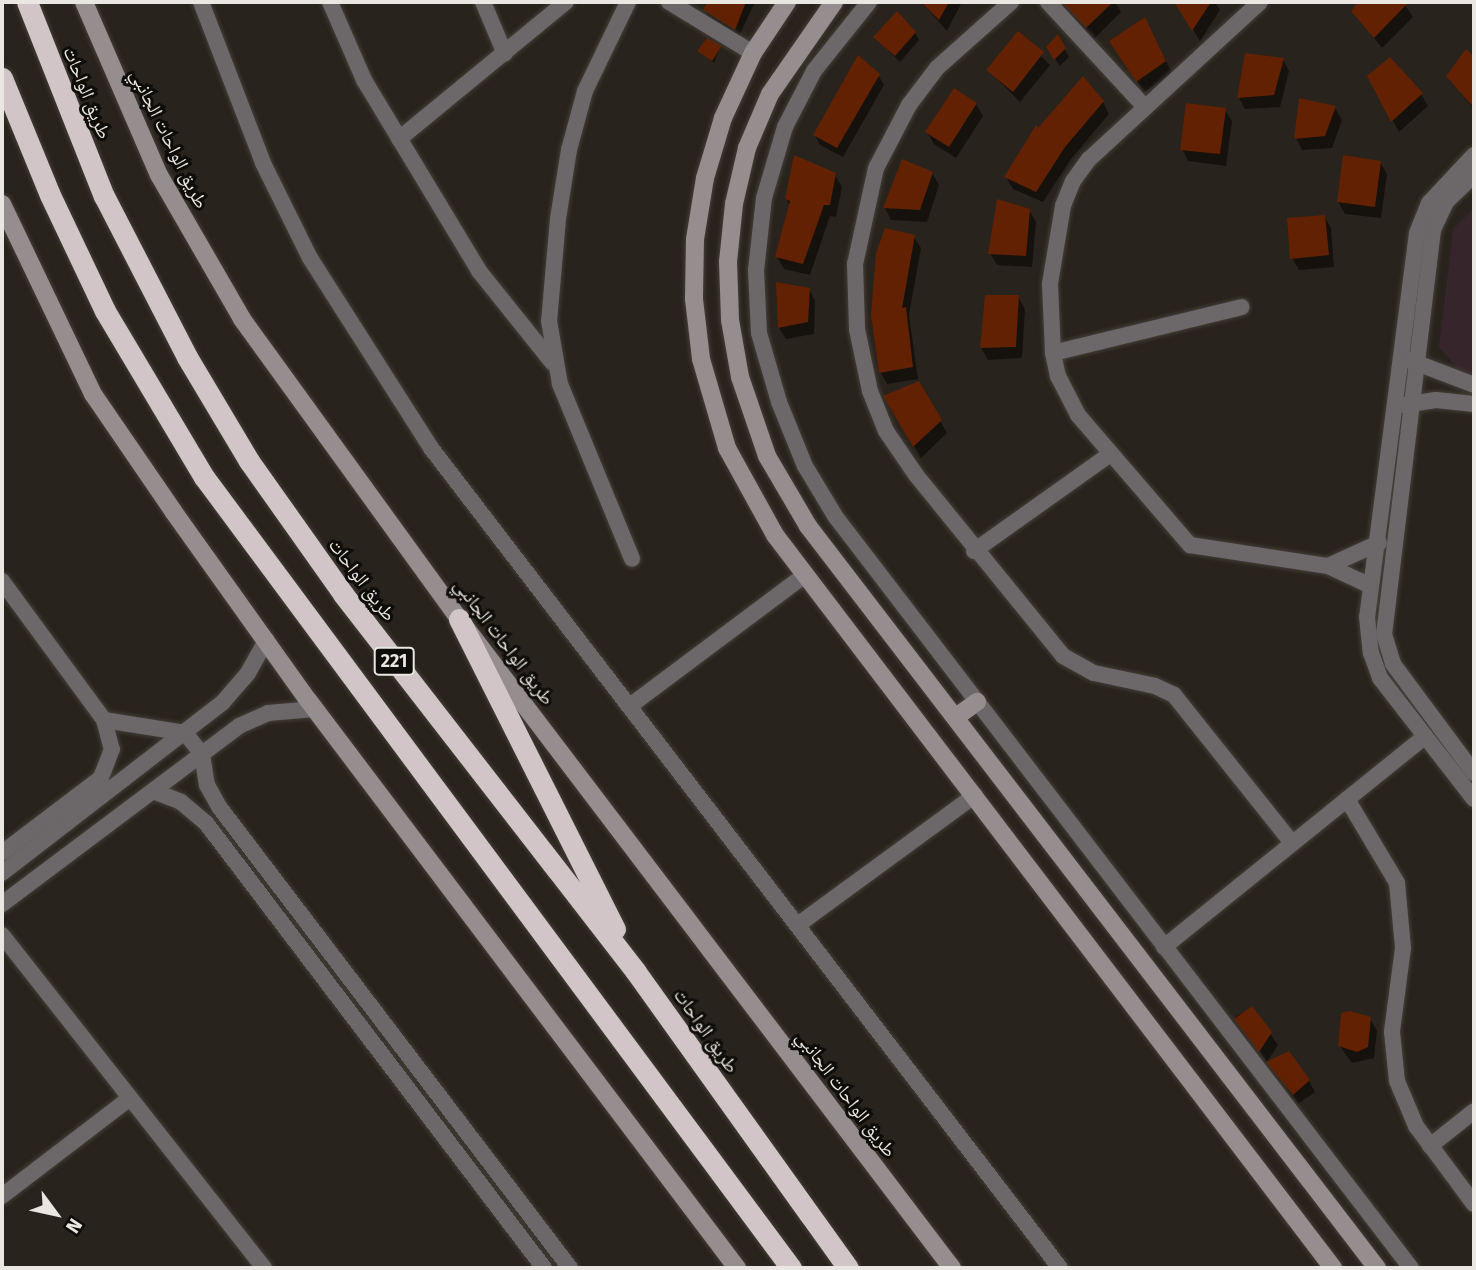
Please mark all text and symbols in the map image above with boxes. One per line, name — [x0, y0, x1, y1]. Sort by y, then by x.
street label: طريق الواحات — [58, 44, 116, 142]
street label: طريق الواحات الجانبي — [125, 66, 213, 212]
street label: طريق الواحات — [324, 534, 400, 626]
street label: طريق الواحات الجانبي — [449, 574, 559, 710]
road number: 221 — [373, 646, 415, 676]
street label: طريق الواحات — [669, 985, 743, 1077]
street label: طريق الواحات الجانبي — [791, 1026, 901, 1162]
north arrow — [21, 1179, 91, 1249]
text: N — [61, 1214, 87, 1237]

